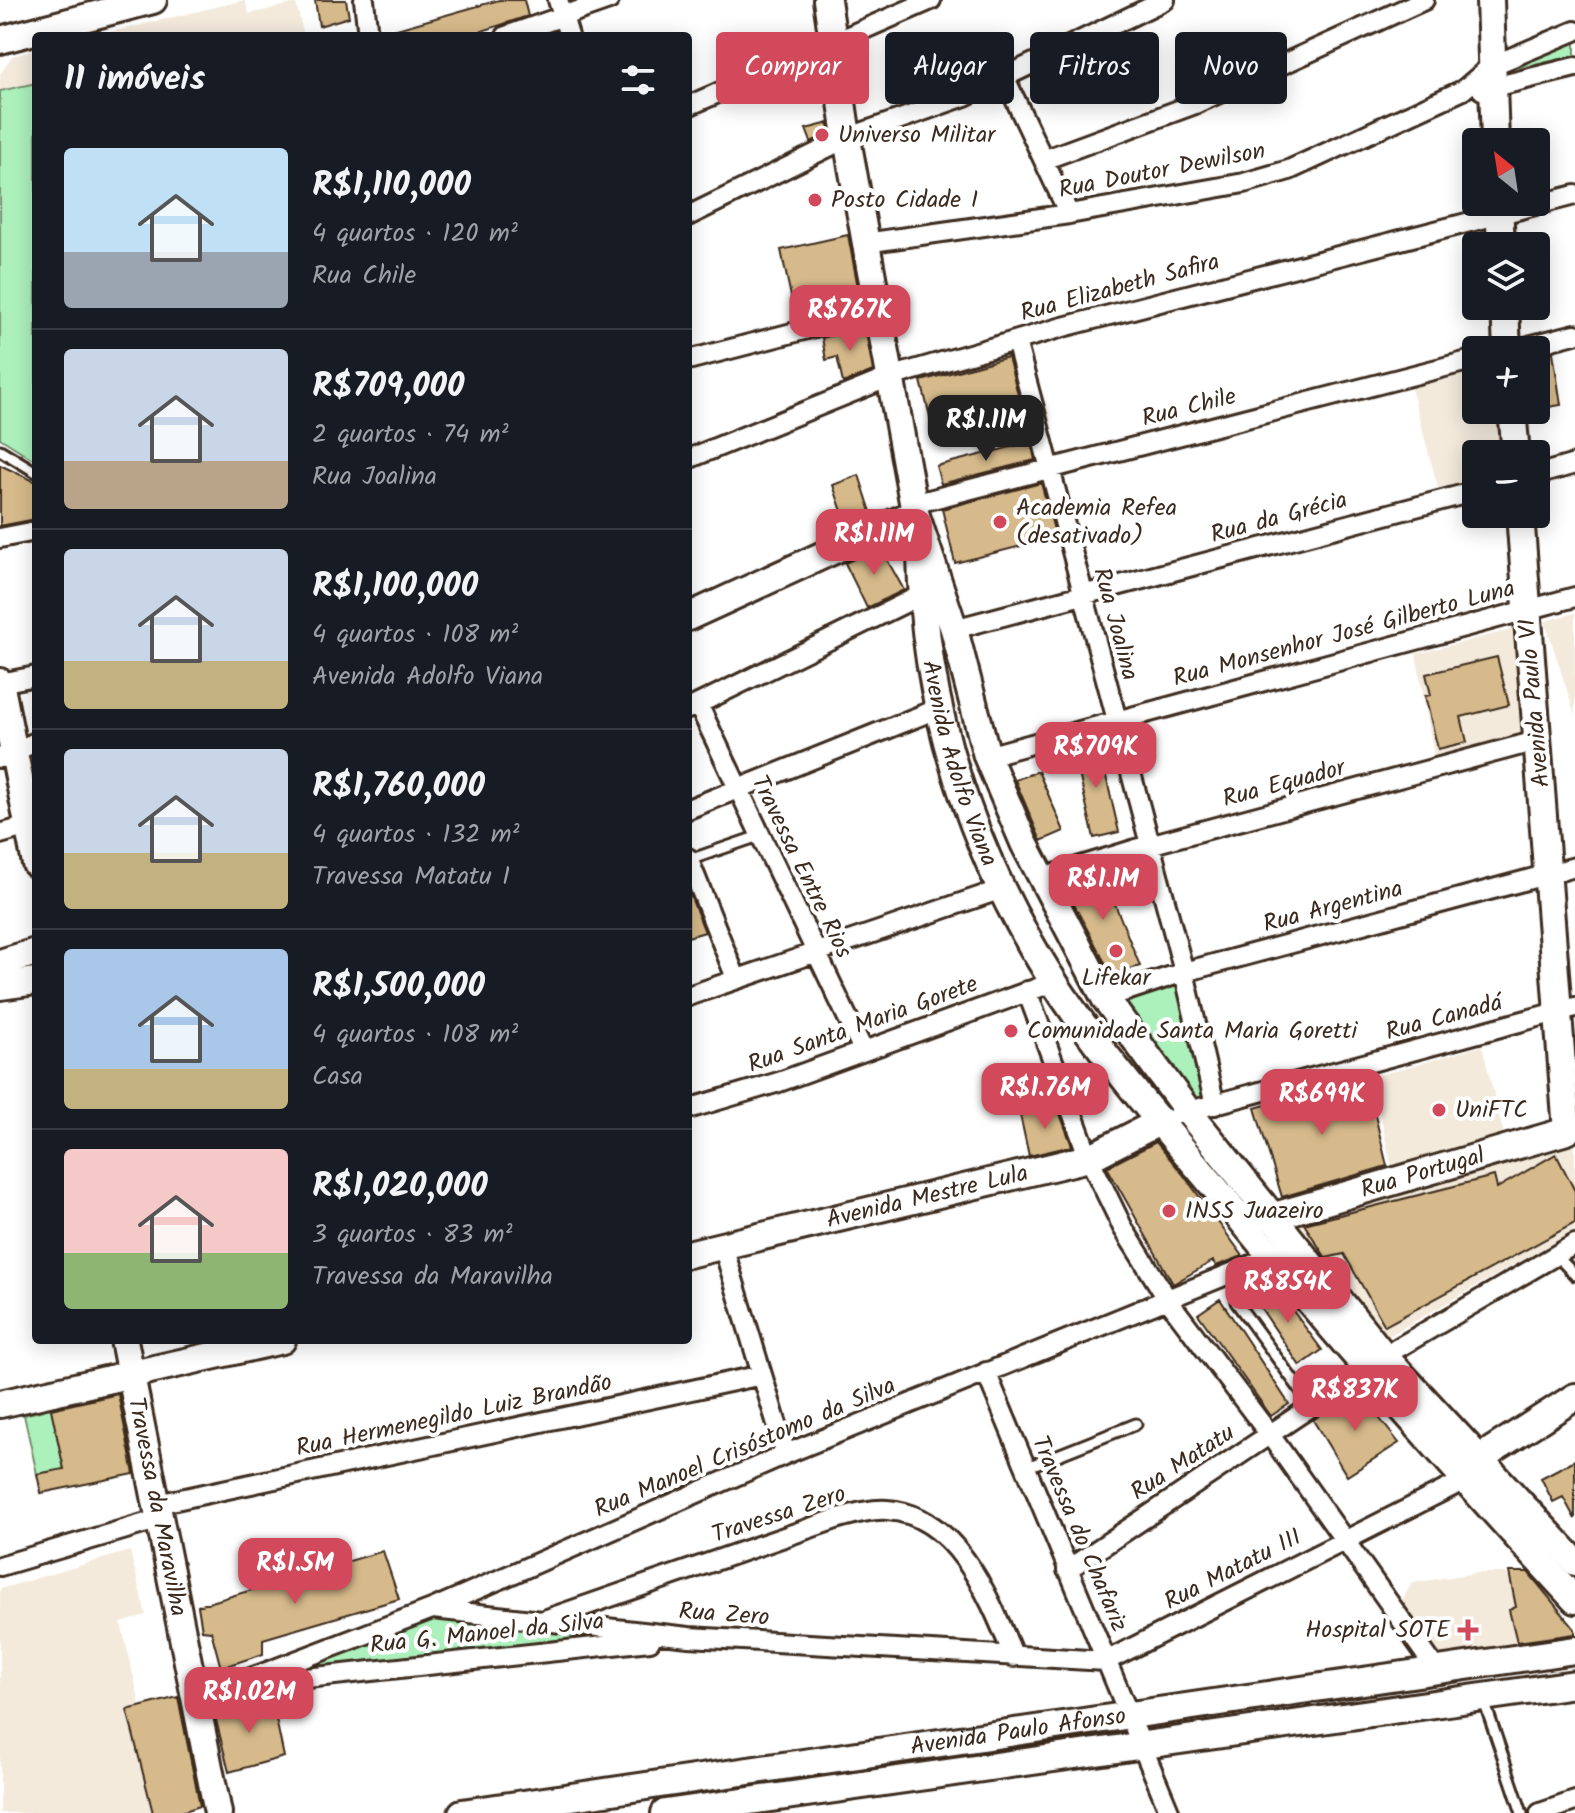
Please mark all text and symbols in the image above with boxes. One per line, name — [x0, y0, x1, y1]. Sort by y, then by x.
chip: Comprar — [716, 32, 869, 104]
chip: Alugar — [885, 32, 1014, 104]
chip: Filtros — [1030, 32, 1159, 104]
chip: Novo — [1175, 32, 1287, 104]
text: 11 imóveis — [64, 53, 205, 107]
icon: filters — [616, 58, 660, 102]
place label: Universo Militar — [838, 116, 997, 155]
marker: Universo Militar — [813, 126, 831, 144]
north arrow — [1462, 128, 1550, 216]
map controls — [1462, 128, 1550, 528]
street label: Rua Doutor Dewilson — [1055, 132, 1269, 210]
text: R$1,110,000 — [312, 159, 471, 213]
icon: home — [128, 180, 224, 276]
place label: Posto Cidade I — [831, 181, 978, 220]
marker: Posto Cidade I — [806, 191, 824, 209]
text: 4 quartos · 120 m² — [312, 213, 518, 255]
button: layers — [1462, 232, 1550, 320]
street label: Rua Elizabeth Safira — [1016, 243, 1224, 333]
text: Rua Chile — [312, 255, 416, 297]
pin: R$767K — [785, 285, 915, 353]
text: R$767K — [807, 290, 893, 332]
button: + — [1462, 336, 1550, 424]
text: R$709,000 — [312, 360, 465, 414]
street label: Rua Chile — [1138, 377, 1241, 439]
icon: home — [128, 381, 224, 477]
pin: R$1.11M — [912, 395, 1060, 463]
text: R$1.11M — [946, 400, 1026, 442]
text: 2 quartos · 74 m² — [312, 414, 509, 456]
button: − — [1462, 440, 1550, 528]
text: Rua Joalina — [312, 456, 437, 498]
street label: Rua da Grécia — [1206, 481, 1352, 555]
place label: Academia Refea (desativado) — [1016, 489, 1177, 556]
pin: R$1.11M — [800, 509, 948, 577]
marker: Academia Refea (desativado) — [991, 513, 1009, 531]
text: R$1.11M — [834, 514, 914, 556]
text: R$1,100,000 — [312, 560, 478, 614]
street label: Rua Joalina — [1081, 563, 1149, 685]
street label: Rua Monsenhor José Gilberto Luna — [1169, 570, 1519, 698]
icon: home — [128, 581, 224, 677]
text: 4 quartos · 108 m² — [312, 614, 518, 656]
street label: Avenida Paulo VI — [1508, 617, 1562, 789]
text: Avenida Adolfo Viana — [312, 656, 543, 698]
street label: Avenida Adolfo Viana — [911, 658, 1008, 873]
pin: R$709K — [1031, 722, 1161, 790]
text: R$709K — [1053, 727, 1139, 769]
street label: Rua Equador — [1218, 748, 1352, 819]
text: R$1,760,000 — [312, 760, 485, 814]
street label: Travessa Entre Rios — [740, 769, 862, 965]
icon: home — [128, 781, 224, 877]
text: 4 quartos · 132 m² — [312, 814, 520, 856]
pin: R$1.1M — [1038, 854, 1168, 922]
text: Travessa Matatu I — [312, 856, 510, 898]
text: R$1.1M — [1067, 859, 1139, 901]
street label: Rua Argentina — [1259, 870, 1407, 944]
marker: Lifekar — [1107, 942, 1125, 960]
place label: Lifekar — [1081, 959, 1153, 998]
text: R$1,500,000 — [312, 960, 485, 1014]
street label: Rua Santa Maria Gorete — [742, 965, 984, 1085]
icon: home — [128, 981, 224, 1077]
street label: Rua Canadá — [1381, 983, 1509, 1052]
place label: Comunidade Santa Maria Goretti — [1027, 1012, 1359, 1051]
text: 4 quartos · 108 m² — [312, 1014, 518, 1056]
marker: Comunidade Santa Maria Goretti — [1002, 1022, 1020, 1040]
text: Casa — [312, 1056, 363, 1098]
pin: R$1.76M — [971, 1063, 1119, 1131]
text: R$1.76M — [999, 1068, 1091, 1110]
pin: R$699K — [1257, 1069, 1387, 1137]
text: R$699K — [1278, 1074, 1366, 1116]
place label: UniFTC — [1455, 1091, 1528, 1130]
marker: UniFTC — [1430, 1101, 1448, 1119]
street label: Rua Portugal — [1356, 1136, 1490, 1209]
street label: Avenida Mestre Lula — [822, 1154, 1032, 1240]
text: R$1,020,000 — [312, 1160, 488, 1214]
icon: home — [128, 1181, 224, 1277]
place label: INSS Juazeiro — [1185, 1192, 1324, 1231]
marker: INSS Juazeiro — [1160, 1202, 1178, 1220]
text: 3 quartos · 83 m² — [312, 1214, 512, 1256]
text: Travessa da Maravilha — [312, 1256, 553, 1298]
pin: R$854K — [1223, 1257, 1353, 1325]
text: R$854K — [1243, 1262, 1333, 1304]
street label: Rua Hermenegildo Luiz Brandão — [292, 1363, 616, 1469]
pin: R$837K — [1290, 1365, 1420, 1433]
street label: Rua Manoel Crisóstomo da Silva — [588, 1367, 902, 1529]
text: R$837K — [1311, 1370, 1399, 1412]
street label: Travessa da Maravilha — [116, 1394, 198, 1620]
street label: Rua Matatu — [1123, 1414, 1243, 1511]
street label: Travessa do Chafariz — [1020, 1430, 1138, 1638]
street label: Travessa Zero — [707, 1475, 851, 1555]
street label: Rua Matatu III — [1157, 1519, 1309, 1621]
pin: R$1.5M — [230, 1538, 360, 1606]
text: R$1.5M — [256, 1543, 334, 1585]
street label: Rua Zero — [677, 1592, 771, 1638]
street label: Rua G. Manoel da Silva — [368, 1602, 606, 1666]
place label: Hospital SOTE — [1305, 1611, 1451, 1650]
marker: Hospital SOTE — [1457, 1619, 1479, 1641]
pin: R$1.02M — [175, 1667, 323, 1735]
text: R$1.02M — [202, 1672, 296, 1714]
street label: Avenida Paulo Afonso — [908, 1696, 1129, 1767]

